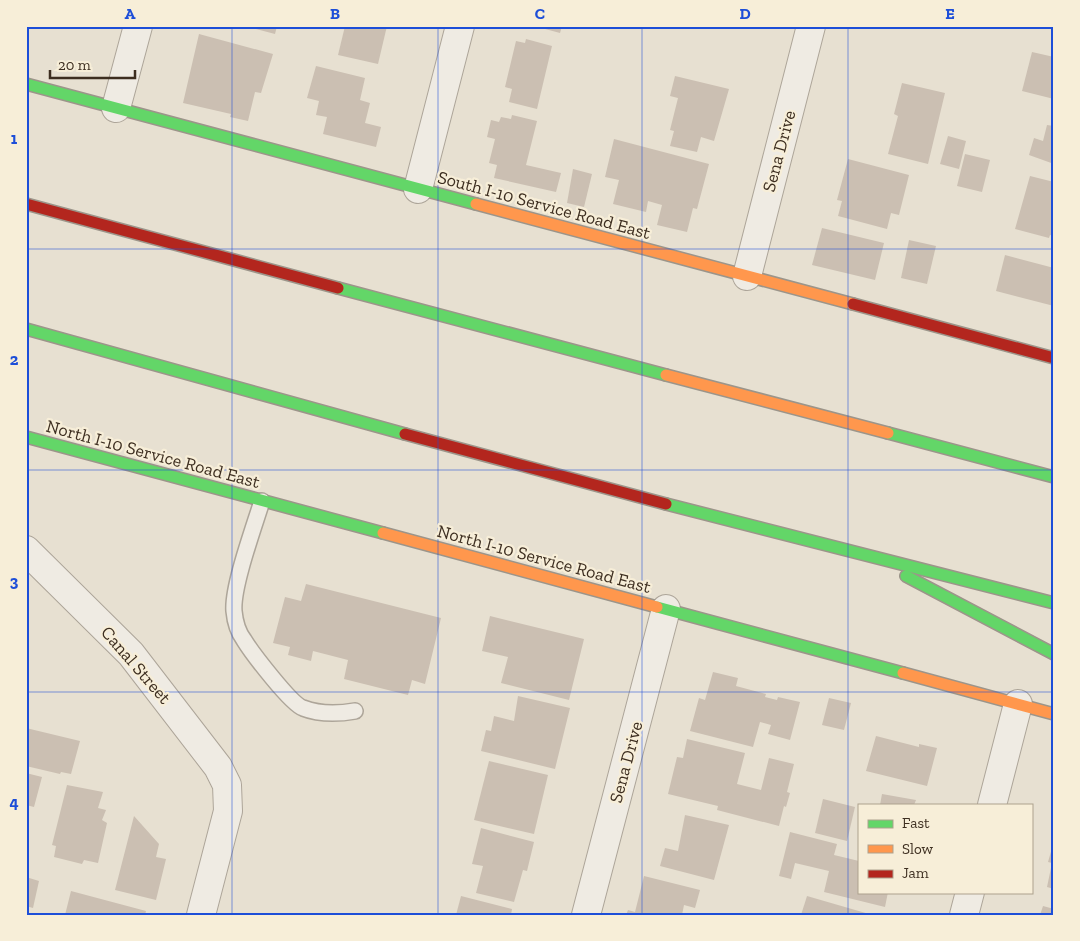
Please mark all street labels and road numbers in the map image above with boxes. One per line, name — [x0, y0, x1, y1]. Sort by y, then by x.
street label: Sena Drive — [758, 108, 800, 194]
street label: South I-10 Service Road East — [435, 166, 653, 244]
street label: North I-10 Service Road East — [44, 415, 263, 493]
street label: North I-10 Service Road East — [435, 520, 654, 598]
street label: Canal Street — [96, 622, 176, 709]
street label: Sena Drive — [605, 719, 647, 805]

